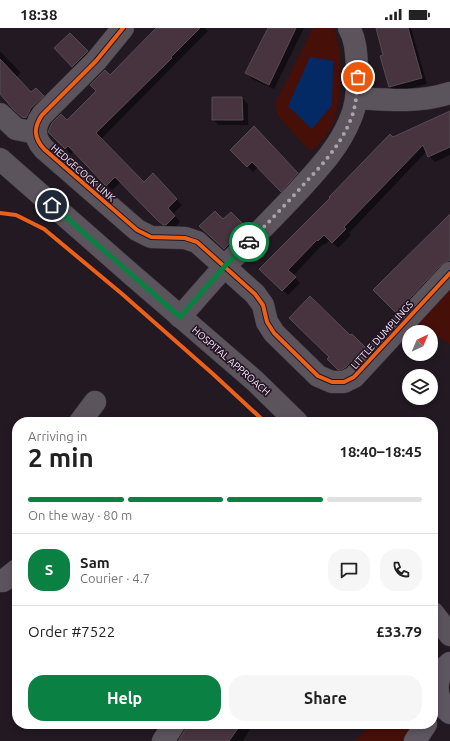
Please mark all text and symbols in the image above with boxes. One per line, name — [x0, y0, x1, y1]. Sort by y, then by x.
text: 18:38 — [20, 6, 58, 23]
pin — [341, 60, 375, 94]
icon: bag — [347, 66, 369, 88]
street label: HEDGECOCK LINK — [49, 142, 117, 204]
pin — [35, 188, 69, 222]
icon: home — [41, 194, 63, 216]
courier — [229, 222, 269, 262]
icon: car — [238, 231, 260, 253]
street label: LITTLE DUMPLINGS — [349, 299, 415, 371]
street label: HOSPITAL APPROACH — [190, 324, 272, 398]
north arrow — [402, 325, 438, 361]
map controls — [402, 325, 438, 405]
button: layers — [402, 369, 438, 405]
text: Arriving in — [28, 429, 87, 443]
text: 2 min — [28, 443, 94, 472]
text: 18:40–18:45 — [339, 443, 422, 460]
text: On the way · 80 m — [28, 508, 132, 522]
button: chat — [328, 549, 370, 591]
button: phone — [380, 549, 422, 591]
text: Sam — [80, 554, 110, 571]
text: S — [45, 561, 53, 578]
text: Courier · 4.7 — [80, 571, 150, 585]
text: Order #7522 — [28, 623, 115, 640]
text: £33.79 — [376, 623, 422, 640]
button: Help — [28, 675, 221, 721]
button: Share — [229, 675, 422, 721]

